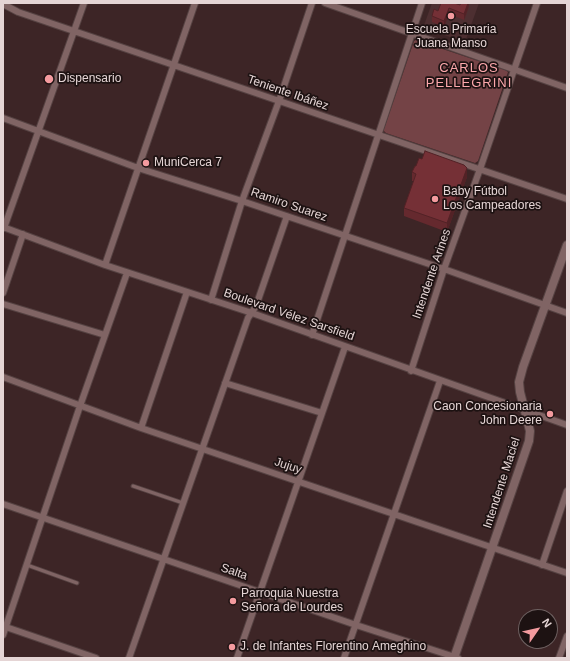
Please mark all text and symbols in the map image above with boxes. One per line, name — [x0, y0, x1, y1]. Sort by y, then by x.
marker: Escuela Primaria Juana Manso — [446, 11, 456, 21]
place label: Escuela Primaria Juana Manso — [406, 23, 496, 51]
district label: CARLOS PELLEGRINI — [426, 60, 512, 91]
place label: Dispensario — [58, 72, 121, 86]
street label: Teniente Ibáñez — [246, 72, 330, 114]
marker: Dispensario — [43, 73, 55, 85]
place label: MuniCerca 7 — [154, 156, 222, 170]
marker: MuniCerca 7 — [141, 158, 151, 168]
street label: Ramiro Suarez — [249, 185, 329, 225]
place label: Baby Fútbol Los Campeadores — [443, 185, 541, 213]
marker: Baby Fútbol Los Campeadores — [430, 194, 440, 204]
street label: Intendente Arines — [410, 227, 454, 321]
street label: Boulevard Vélez Sarsfield — [222, 286, 356, 344]
place label: Caon Concesionaria John Deere — [433, 400, 542, 428]
marker: Caon Concesionaria John Deere — [545, 409, 555, 419]
street label: Intendente Maciel — [481, 436, 523, 530]
street label: Jujuy — [272, 455, 304, 477]
street label: Salta — [219, 561, 249, 583]
place label: Parroquia Nuestra Señora de Lourdes — [241, 587, 343, 615]
marker: Parroquia Nuestra Señora de Lourdes — [228, 596, 238, 606]
north arrow — [518, 609, 558, 649]
text: N — [540, 616, 554, 629]
place label: J. de Infantes Florentino Ameghino — [240, 640, 426, 654]
marker: J. de Infantes Florentino Ameghino — [227, 642, 237, 652]

